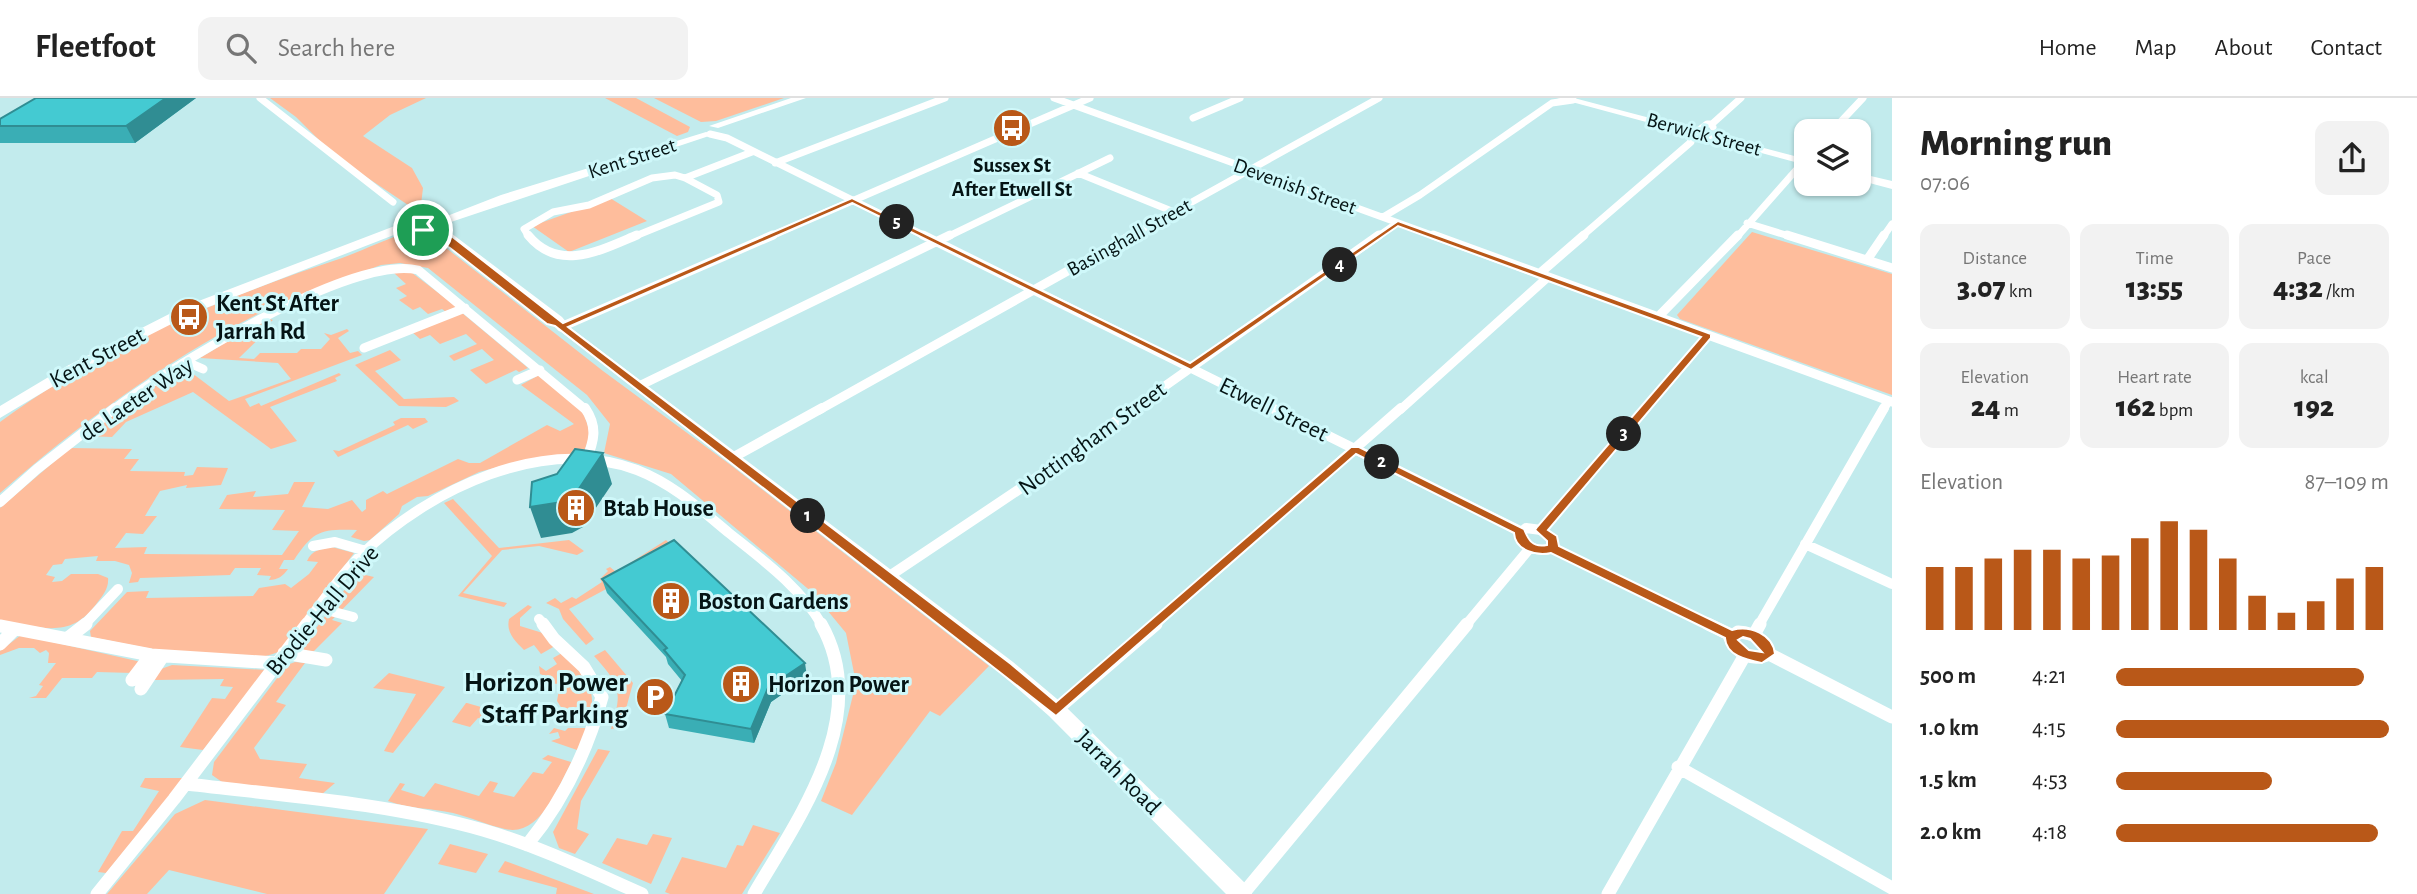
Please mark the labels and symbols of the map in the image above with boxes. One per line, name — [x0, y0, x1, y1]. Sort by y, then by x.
bus stop icon: Sussex St After Etwell St — [991, 107, 1033, 149]
street label: Berwick Street — [1644, 109, 1764, 160]
street label: Kent Street — [586, 134, 679, 183]
place label: Sussex St After Etwell St — [952, 155, 1072, 200]
street label: Devenish Street — [1231, 155, 1359, 219]
street label: Basinghall Street — [1063, 194, 1195, 280]
pin — [393, 200, 453, 260]
pin: 5 — [880, 204, 914, 240]
pin: 4 — [1322, 248, 1358, 282]
place label: Kent St After Jarrah Rd — [216, 292, 339, 344]
bus stop icon: Kent St After Jarrah Rd — [168, 296, 210, 338]
street label: Kent Street — [46, 323, 149, 393]
street label: de Laeter Way — [76, 353, 198, 446]
street label: Etwell Street — [1215, 373, 1332, 447]
street label: Nottingham Street — [1014, 377, 1171, 500]
pin: 3 — [1606, 416, 1642, 452]
pin: 2 — [1364, 444, 1400, 480]
building icon: Btab House — [555, 487, 597, 529]
place label: Btab House — [603, 497, 714, 521]
pin: 1 — [790, 498, 826, 534]
street label: Brodie-Hall Drive — [262, 541, 384, 680]
building icon: Boston Gardens — [650, 580, 692, 622]
place label: Boston Gardens — [698, 590, 849, 614]
building icon: Horizon Power — [720, 663, 762, 705]
place label: Horizon Power Staff Parking — [464, 669, 629, 729]
place label: Horizon Power — [768, 673, 909, 697]
parking icon: Horizon Power Staff Parking — [634, 676, 676, 718]
street label: Jarrah Road — [1072, 726, 1165, 819]

